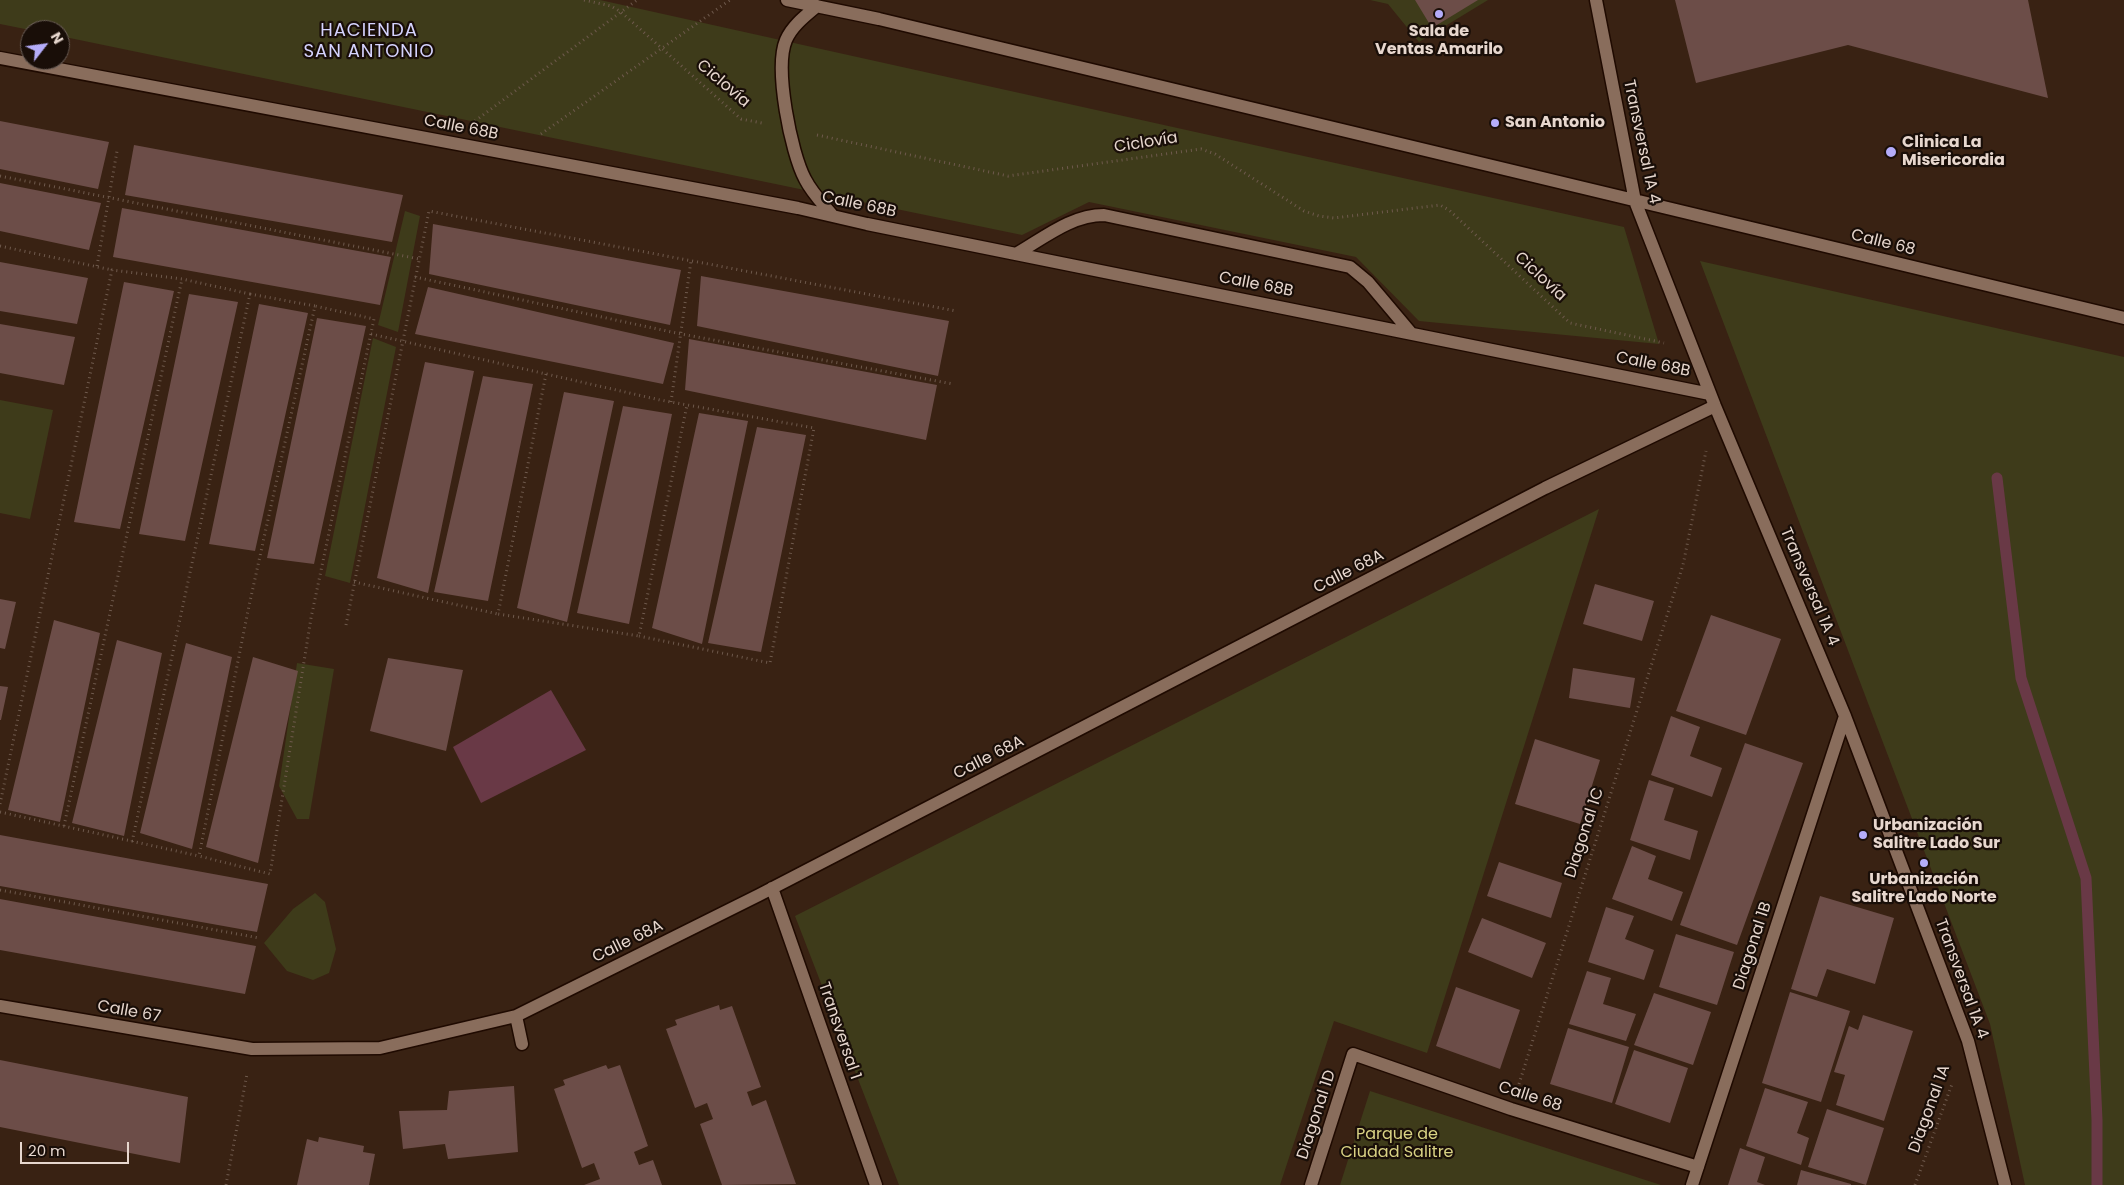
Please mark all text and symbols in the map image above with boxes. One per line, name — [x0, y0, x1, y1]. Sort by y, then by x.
marker: Sala de Ventas Amarilo — [1433, 8, 1445, 20]
north arrow — [20, 20, 70, 70]
district label: HACIENDA SAN ANTONIO — [302, 20, 436, 62]
place label: Sala de Ventas Amarilo — [1375, 22, 1503, 60]
text: N — [46, 28, 68, 48]
street label: Ciclovía — [692, 56, 754, 112]
street label: Transversal 1A 4 — [1618, 78, 1664, 206]
street label: Calle 68B — [422, 111, 500, 145]
place label: San Antonio — [1505, 113, 1605, 133]
marker: San Antonio — [1489, 117, 1501, 129]
street label: Ciclovía — [1113, 129, 1179, 157]
place label: Clinica La Misericordia — [1902, 133, 2005, 171]
marker: Clinica La Misericordia — [1884, 145, 1898, 159]
street label: Calle 68B — [820, 188, 898, 222]
street label: Calle 68 — [1849, 226, 1917, 260]
street label: Ciclovía — [1510, 248, 1570, 306]
street label: Calle 68B — [1217, 268, 1295, 302]
street label: Calle 68B — [1614, 348, 1692, 382]
street label: Transversal 1A 4 — [1775, 525, 1843, 649]
street label: Calle 68A — [1311, 546, 1387, 598]
street label: Calle 68A — [951, 732, 1027, 784]
street label: Diagonal 1C — [1561, 785, 1609, 881]
place label: Urbanización Salitre Lado Sur — [1873, 816, 2000, 854]
marker: Urbanización Salitre Lado Sur — [1857, 829, 1869, 841]
marker: Urbanización Salitre Lado Norte — [1918, 857, 1930, 869]
place label: Urbanización Salitre Lado Norte — [1851, 870, 1997, 908]
street label: Diagonal 1B — [1730, 900, 1776, 992]
street label: Transversal 1A 4 — [1930, 916, 1992, 1042]
street label: Calle 68A — [590, 917, 666, 967]
street label: Transversal 1 — [813, 980, 865, 1082]
street label: Calle 67 — [96, 997, 162, 1027]
street label: Diagonal 1A — [1905, 1062, 1955, 1156]
street label: Diagonal 1D — [1294, 1068, 1340, 1162]
street label: Calle 68 — [1496, 1078, 1564, 1116]
park label: Parque de Ciudad Salitre — [1340, 1125, 1454, 1163]
scale bar — [22, 1132, 131, 1164]
text: 20 m — [28, 1140, 66, 1161]

